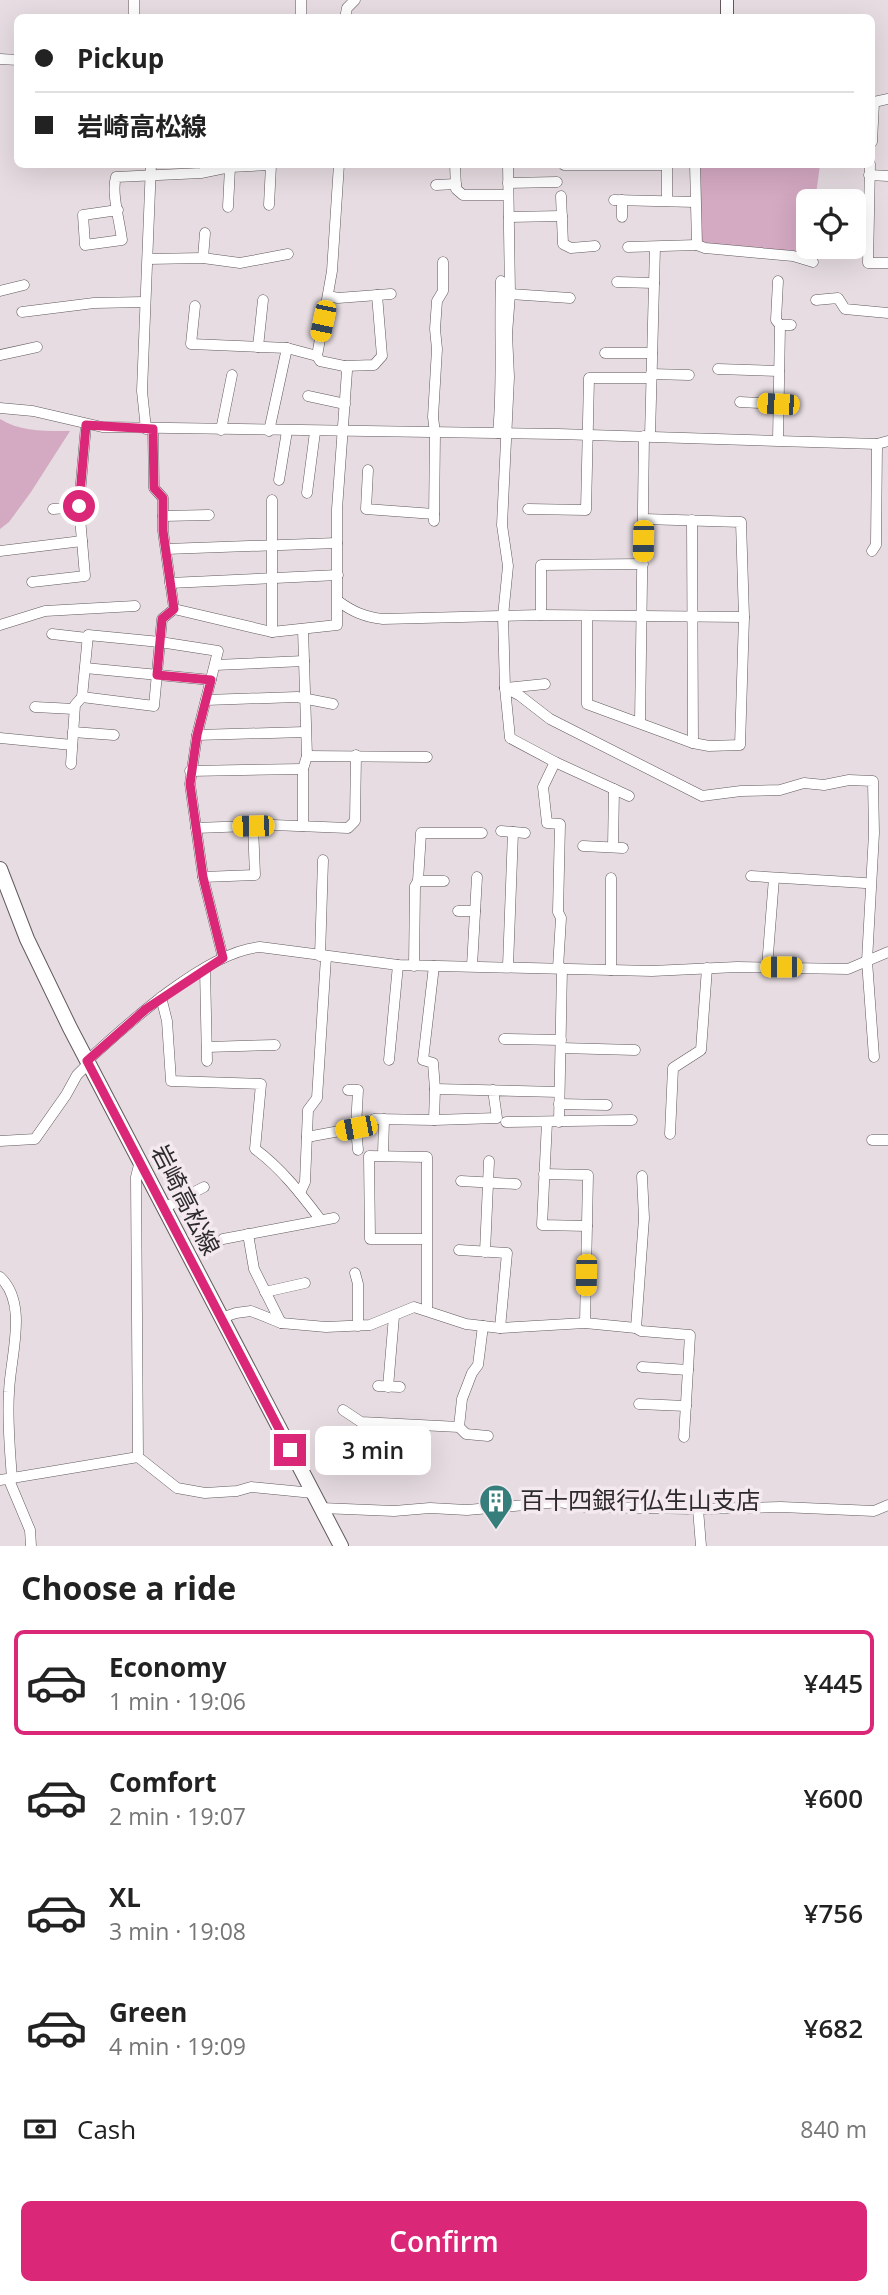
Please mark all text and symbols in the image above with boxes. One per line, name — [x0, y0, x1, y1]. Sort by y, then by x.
text: Pickup — [77, 40, 164, 76]
text: 岩崎高松線 — [77, 108, 207, 144]
map controls — [796, 189, 866, 259]
button: locate — [796, 189, 866, 259]
car — [309, 298, 338, 344]
car — [757, 392, 800, 416]
route start — [63, 490, 95, 522]
car — [633, 520, 654, 562]
car — [232, 815, 275, 837]
car — [761, 957, 803, 978]
car — [334, 1114, 379, 1142]
street label: 岩崎高松線 — [144, 1138, 228, 1260]
car — [576, 1254, 597, 1296]
callout: 3 min — [314, 1426, 430, 1474]
route end — [274, 1434, 306, 1466]
text: 3 min — [342, 1434, 404, 1466]
building icon: 百十四銀行仏生山支店 — [477, 1482, 515, 1531]
place label: 百十四銀行仏生山支店 — [520, 1483, 760, 1516]
text: Choose a ride — [21, 1566, 236, 1609]
text: Economy — [109, 1649, 227, 1685]
icon: car — [25, 1651, 88, 1714]
text: ¥445 — [804, 1665, 863, 1701]
text: 1 min · 19:06 — [109, 1685, 246, 1717]
text: Comfort — [109, 1764, 216, 1800]
icon: car — [25, 1766, 88, 1829]
text: ¥600 — [804, 1780, 863, 1816]
text: 2 min · 19:07 — [109, 1800, 246, 1832]
text: XL — [109, 1879, 141, 1915]
icon: car — [25, 1881, 88, 1944]
text: ¥756 — [804, 1895, 863, 1931]
text: 3 min · 19:08 — [109, 1915, 246, 1947]
text: Green — [109, 1994, 187, 2030]
icon: car — [25, 1996, 88, 2059]
text: ¥682 — [804, 2010, 863, 2046]
text: 4 min · 19:09 — [109, 2030, 246, 2062]
icon: cash — [21, 2110, 59, 2148]
text: Cash — [77, 2111, 136, 2147]
text: 840 m — [800, 2113, 867, 2145]
button: Confirm — [21, 2201, 867, 2281]

